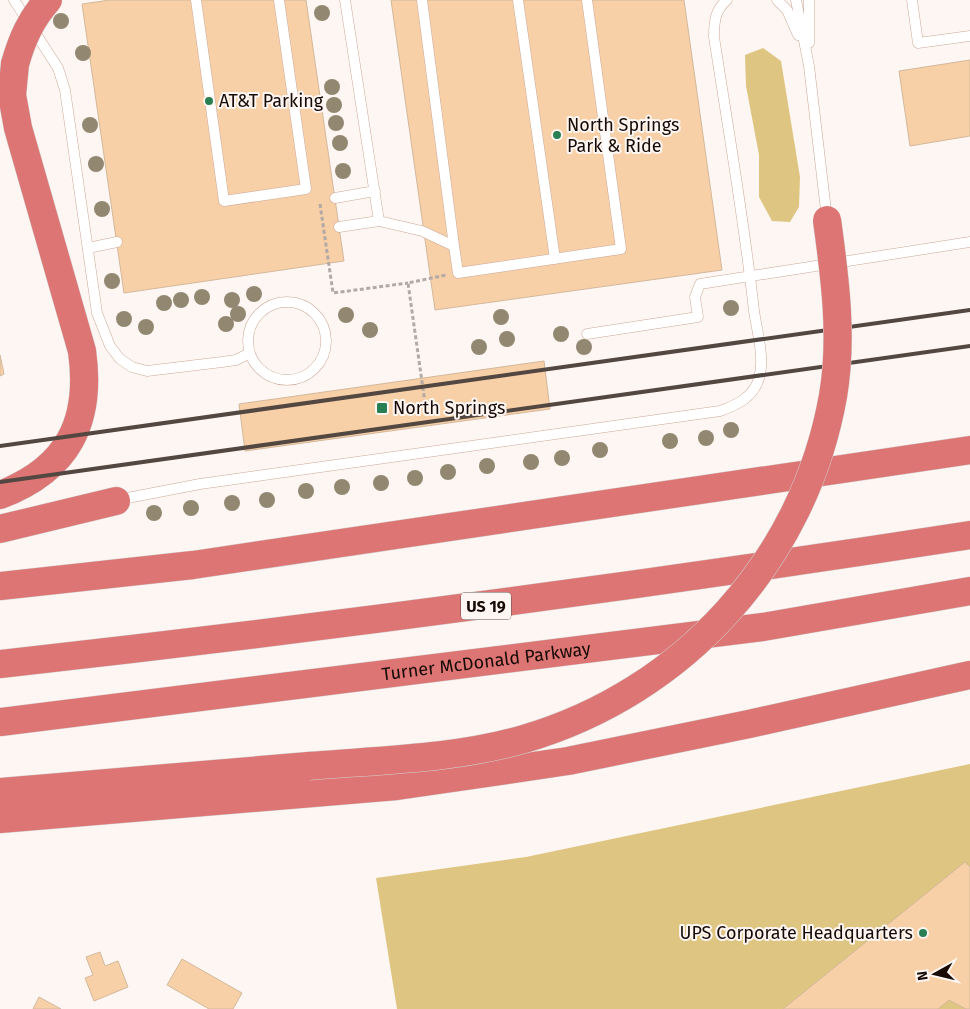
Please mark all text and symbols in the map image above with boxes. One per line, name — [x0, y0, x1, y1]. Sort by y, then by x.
place label: AT&T Parking — [219, 90, 324, 112]
marker: AT&T Parking — [203, 95, 215, 107]
place label: North Springs Park & Ride — [567, 114, 679, 157]
marker: North Springs Park & Ride — [551, 129, 563, 141]
place label: North Springs — [393, 397, 505, 419]
marker: North Springs — [375, 401, 389, 415]
road number: US 19 — [461, 592, 511, 620]
street label: Turner McDonald Parkway — [381, 638, 592, 685]
place label: UPS Corporate Headquarters — [680, 922, 913, 944]
marker: UPS Corporate Headquarters — [917, 927, 929, 939]
north arrow — [910, 949, 960, 999]
text: N — [914, 970, 932, 982]

